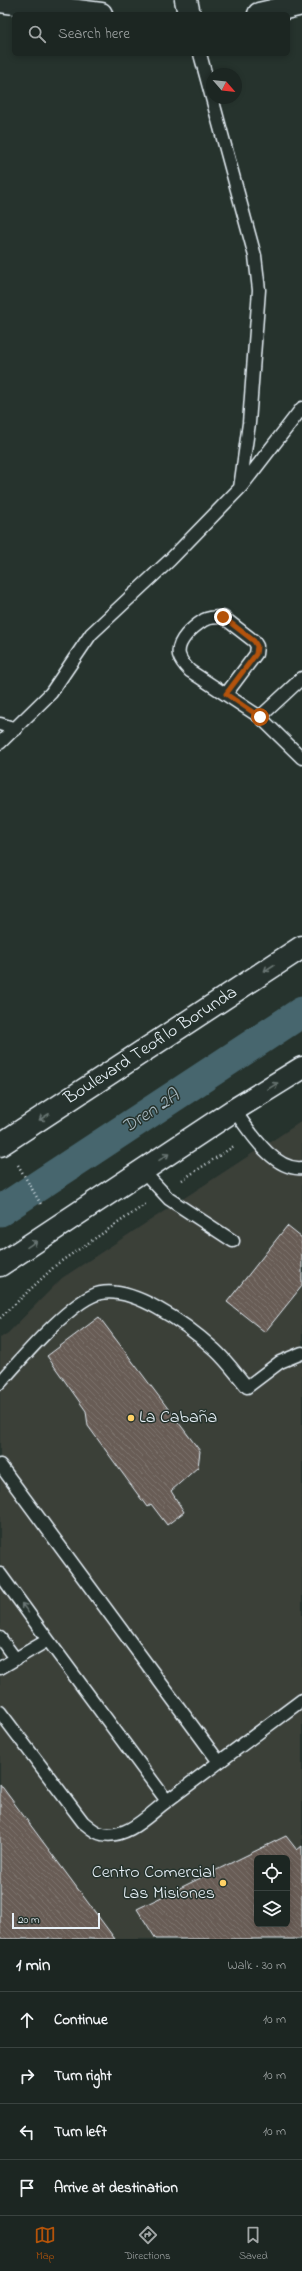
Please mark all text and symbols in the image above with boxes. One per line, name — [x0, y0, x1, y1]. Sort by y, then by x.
search box — [12, 12, 290, 56]
icon: search — [26, 23, 48, 45]
text: Search here — [58, 23, 130, 45]
north arrow — [206, 68, 242, 104]
route end — [214, 608, 232, 626]
route start — [251, 708, 269, 726]
one-way arrow — [264, 964, 275, 972]
street label: Boulevard Teofilo Borunda — [58, 980, 243, 1112]
one-way arrow — [267, 1081, 279, 1089]
water label: Dren 2A — [117, 1083, 186, 1141]
one-way arrow — [38, 1113, 50, 1121]
one-way arrow — [158, 1152, 170, 1160]
one-way arrow — [27, 1240, 38, 1248]
place label: La Cabaña — [139, 1405, 217, 1431]
marker: La Cabaña — [126, 1413, 136, 1423]
one-way arrow — [21, 1603, 29, 1614]
map controls — [254, 1855, 290, 1927]
button: locate — [254, 1855, 290, 1891]
place label: Centro Comercial Las Misiones — [92, 1860, 215, 1907]
marker: Centro Comercial Las Misiones — [218, 1878, 228, 1888]
button: layers — [254, 1891, 290, 1927]
scale bar — [12, 1911, 100, 1930]
text: 20 m — [18, 1912, 40, 1928]
text: 1 min — [16, 1953, 50, 1978]
text: Walk · 30 m — [227, 1956, 286, 1975]
icon: ahead — [16, 2009, 38, 2031]
text: Continue — [54, 2009, 108, 2031]
text: 10 m — [263, 2010, 286, 2029]
icon: right — [16, 2065, 38, 2087]
text: Turn right — [54, 2065, 112, 2087]
text: 10 m — [263, 2066, 286, 2085]
icon: left — [16, 2121, 38, 2143]
text: Turn left — [54, 2121, 107, 2143]
text: 10 m — [263, 2122, 286, 2141]
icon: arrive — [16, 2177, 38, 2199]
text: Arrive at destination — [54, 2177, 178, 2199]
tab: Map — [34, 2224, 56, 2264]
tab: Directions — [125, 2224, 171, 2264]
tab: Saved — [239, 2224, 268, 2264]

